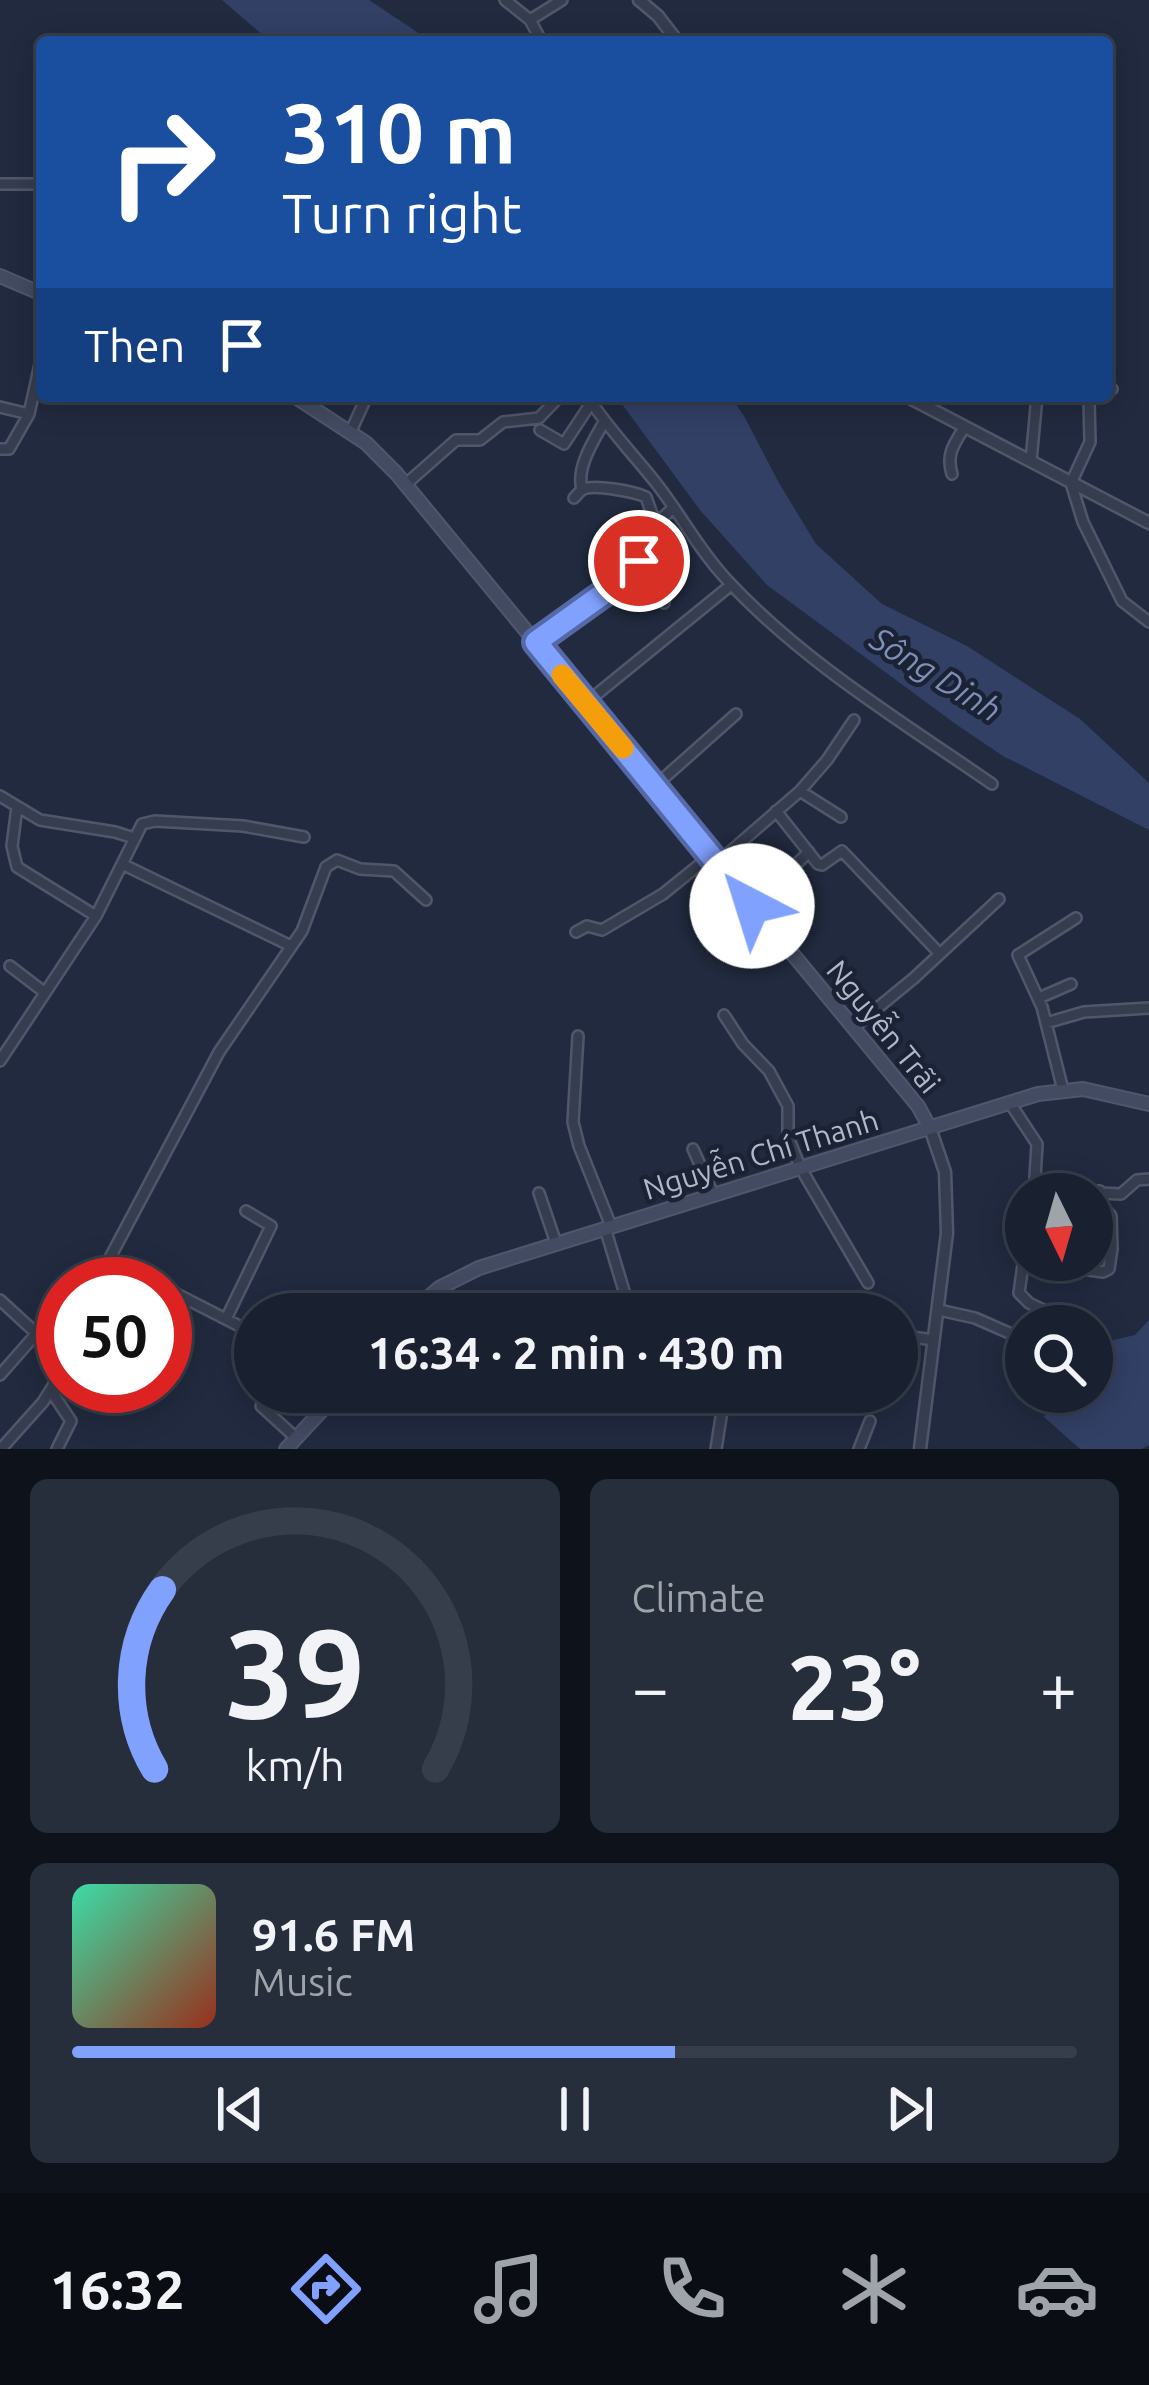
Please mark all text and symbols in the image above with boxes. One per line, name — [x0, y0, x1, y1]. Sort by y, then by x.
icon: right — [84, 84, 240, 240]
text: 310 m — [282, 85, 516, 179]
text: Turn right — [282, 183, 522, 243]
icon: arrive — [209, 312, 275, 378]
text: Then — [84, 320, 185, 371]
pin — [588, 510, 690, 612]
icon: arrive — [606, 528, 672, 594]
water label: Sông Dinh — [863, 618, 1008, 728]
position arrow — [689, 843, 815, 969]
street label: Nguyễn Trãi — [820, 952, 949, 1099]
street label: Nguyễn Chí Thanh — [638, 1100, 882, 1206]
north arrow — [1005, 1173, 1113, 1281]
map controls — [1005, 1173, 1113, 1413]
speed limit sign: 50 — [36, 1257, 192, 1413]
button: search — [1005, 1305, 1113, 1413]
text: 16:34 · 2 min · 430 m — [368, 1327, 784, 1378]
text: Climate — [632, 1576, 766, 1619]
text: 39 — [224, 1602, 365, 1742]
text: 23° — [788, 1636, 921, 1737]
text: − — [632, 1650, 669, 1724]
text: + — [1040, 1650, 1077, 1724]
text: km/h — [245, 1741, 344, 1789]
text: 91.6 FM — [252, 1909, 415, 1960]
text: Music — [252, 1960, 353, 2003]
icon: previous — [207, 2076, 273, 2142]
icon: pause — [542, 2076, 608, 2142]
icon: next — [877, 2076, 943, 2142]
icon: directions — [284, 2247, 368, 2331]
icon: music — [467, 2247, 551, 2331]
icon: phone — [650, 2247, 734, 2331]
icon: climate — [832, 2247, 916, 2331]
icon: car — [1015, 2247, 1099, 2331]
text: 16:32 — [49, 2259, 185, 2319]

